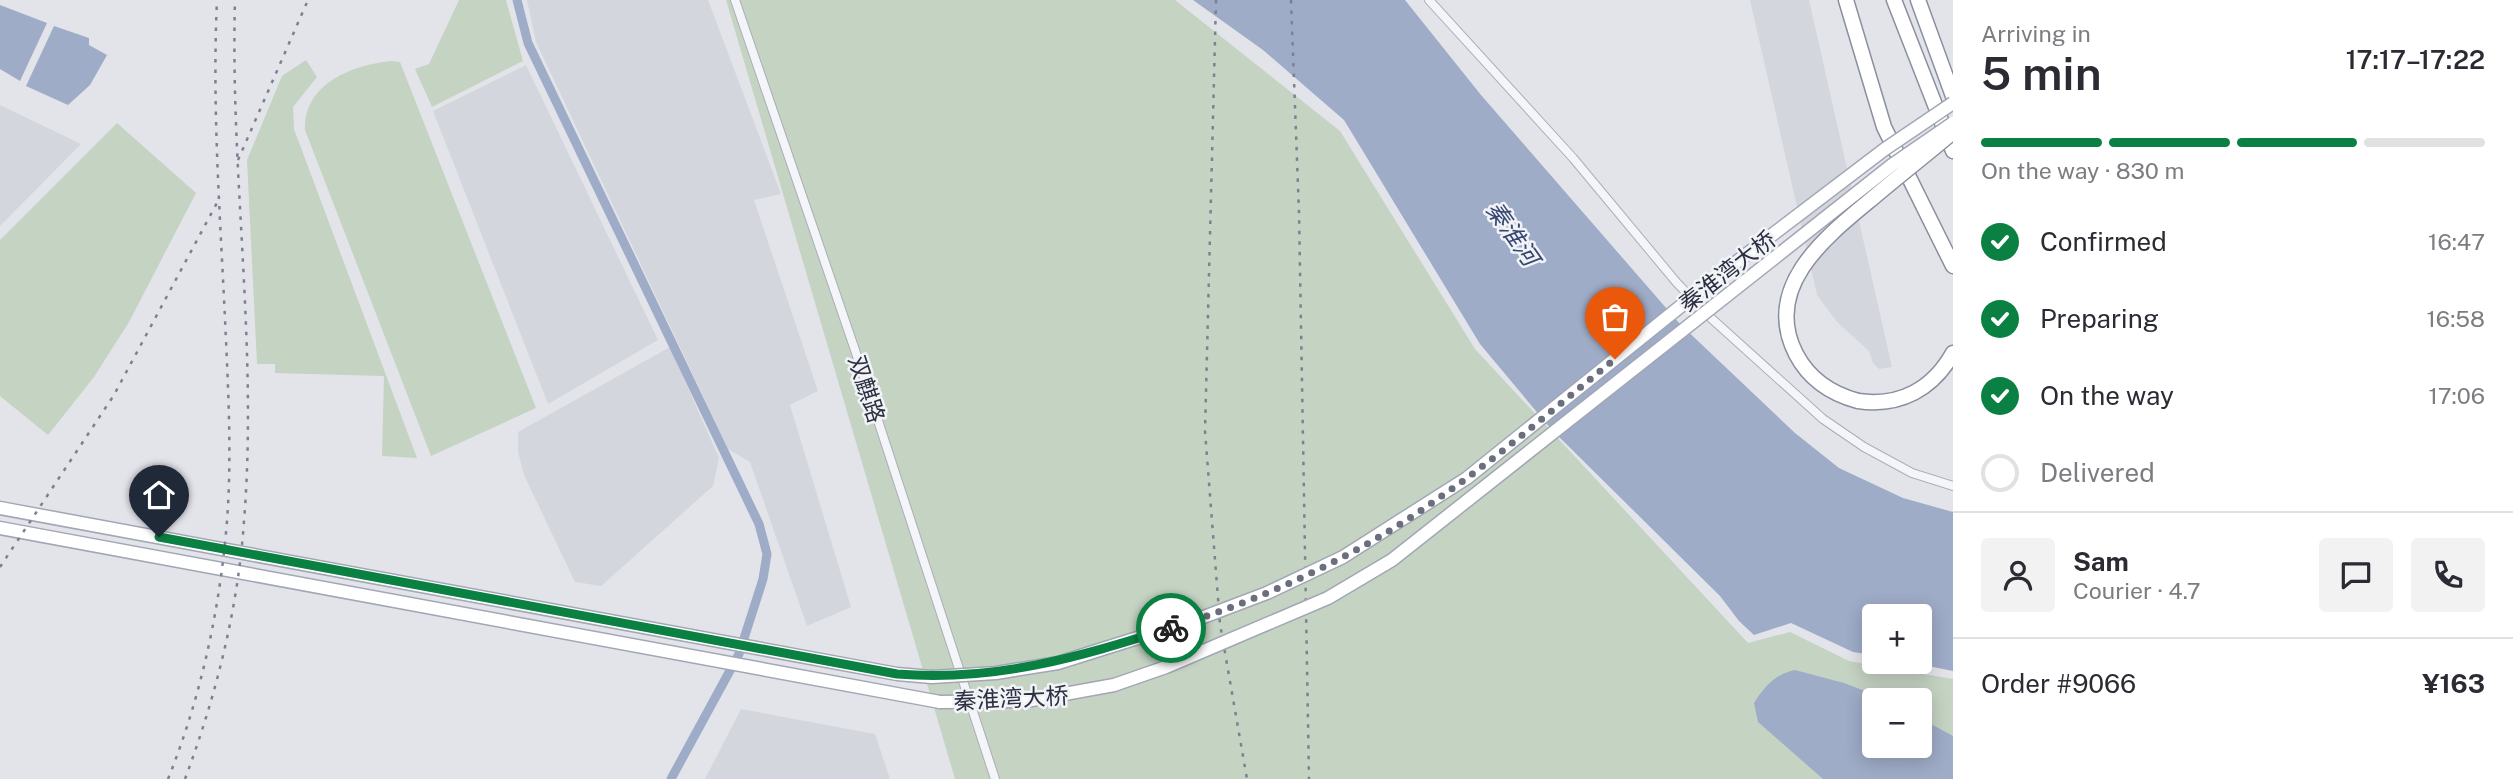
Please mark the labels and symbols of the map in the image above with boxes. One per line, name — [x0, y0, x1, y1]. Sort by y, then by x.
water label: 秦淮河 — [1481, 195, 1547, 274]
street label: 秦淮湾大桥 — [1673, 225, 1781, 317]
pin — [1585, 287, 1645, 359]
street label: 双麒路 — [843, 352, 891, 426]
pin — [129, 465, 189, 537]
courier — [1136, 593, 1206, 663]
street label: 秦淮湾大桥 — [953, 682, 1069, 714]

